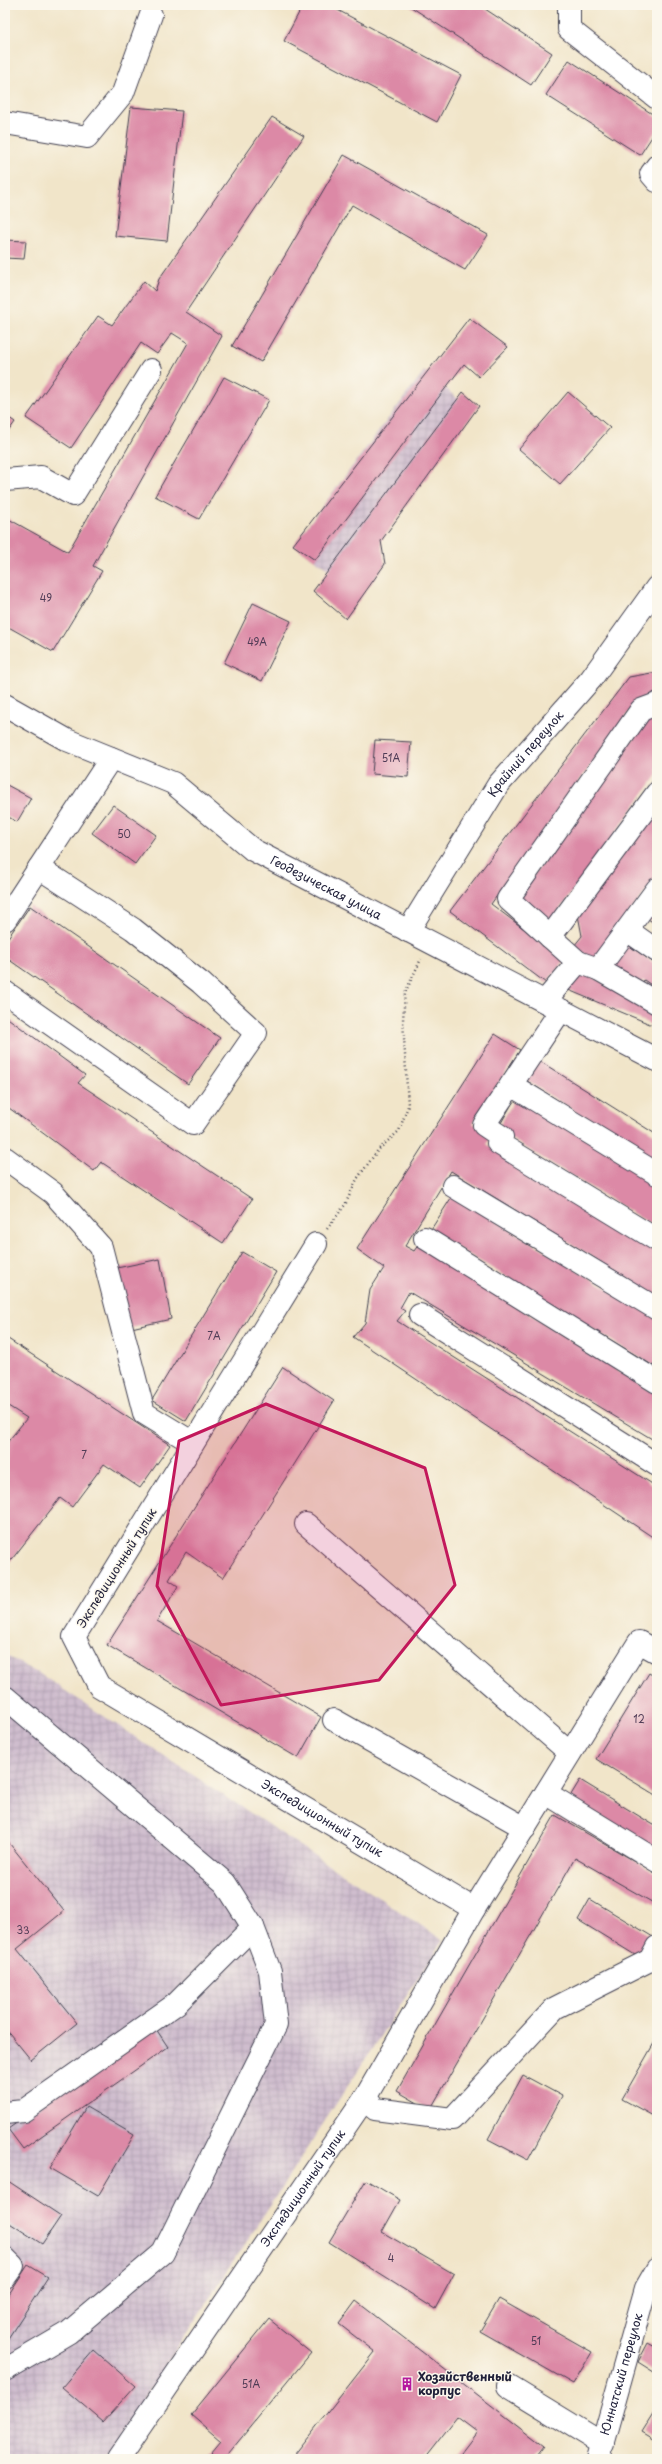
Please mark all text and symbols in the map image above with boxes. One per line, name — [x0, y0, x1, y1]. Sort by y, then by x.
house number: 49 — [40, 590, 52, 605]
house number: 49А — [247, 634, 267, 649]
street label: Крайний переулок — [483, 706, 568, 800]
house number: 51А — [382, 750, 401, 765]
house number: 50 — [117, 826, 131, 841]
street label: Геодезическая улица — [267, 850, 386, 924]
house number: 7А — [207, 1328, 221, 1343]
house number: 7 — [81, 1447, 87, 1462]
street label: Экспедиционный тупик — [72, 1503, 161, 1631]
house number: 12 — [633, 1711, 645, 1726]
street label: Экспедиционный тупик — [258, 1775, 387, 1861]
house number: 33 — [16, 1922, 30, 1937]
street label: Экспедиционный тупик — [256, 2125, 349, 2250]
house number: 4 — [388, 2250, 395, 2265]
street label: Юннатский переулок — [595, 2310, 647, 2437]
house number: 51 — [531, 2333, 541, 2348]
place label: Хозяйственный корпус — [418, 2367, 512, 2399]
house number: 51А — [242, 2376, 261, 2391]
building icon: Хозяйственный корпус — [399, 2376, 415, 2392]

